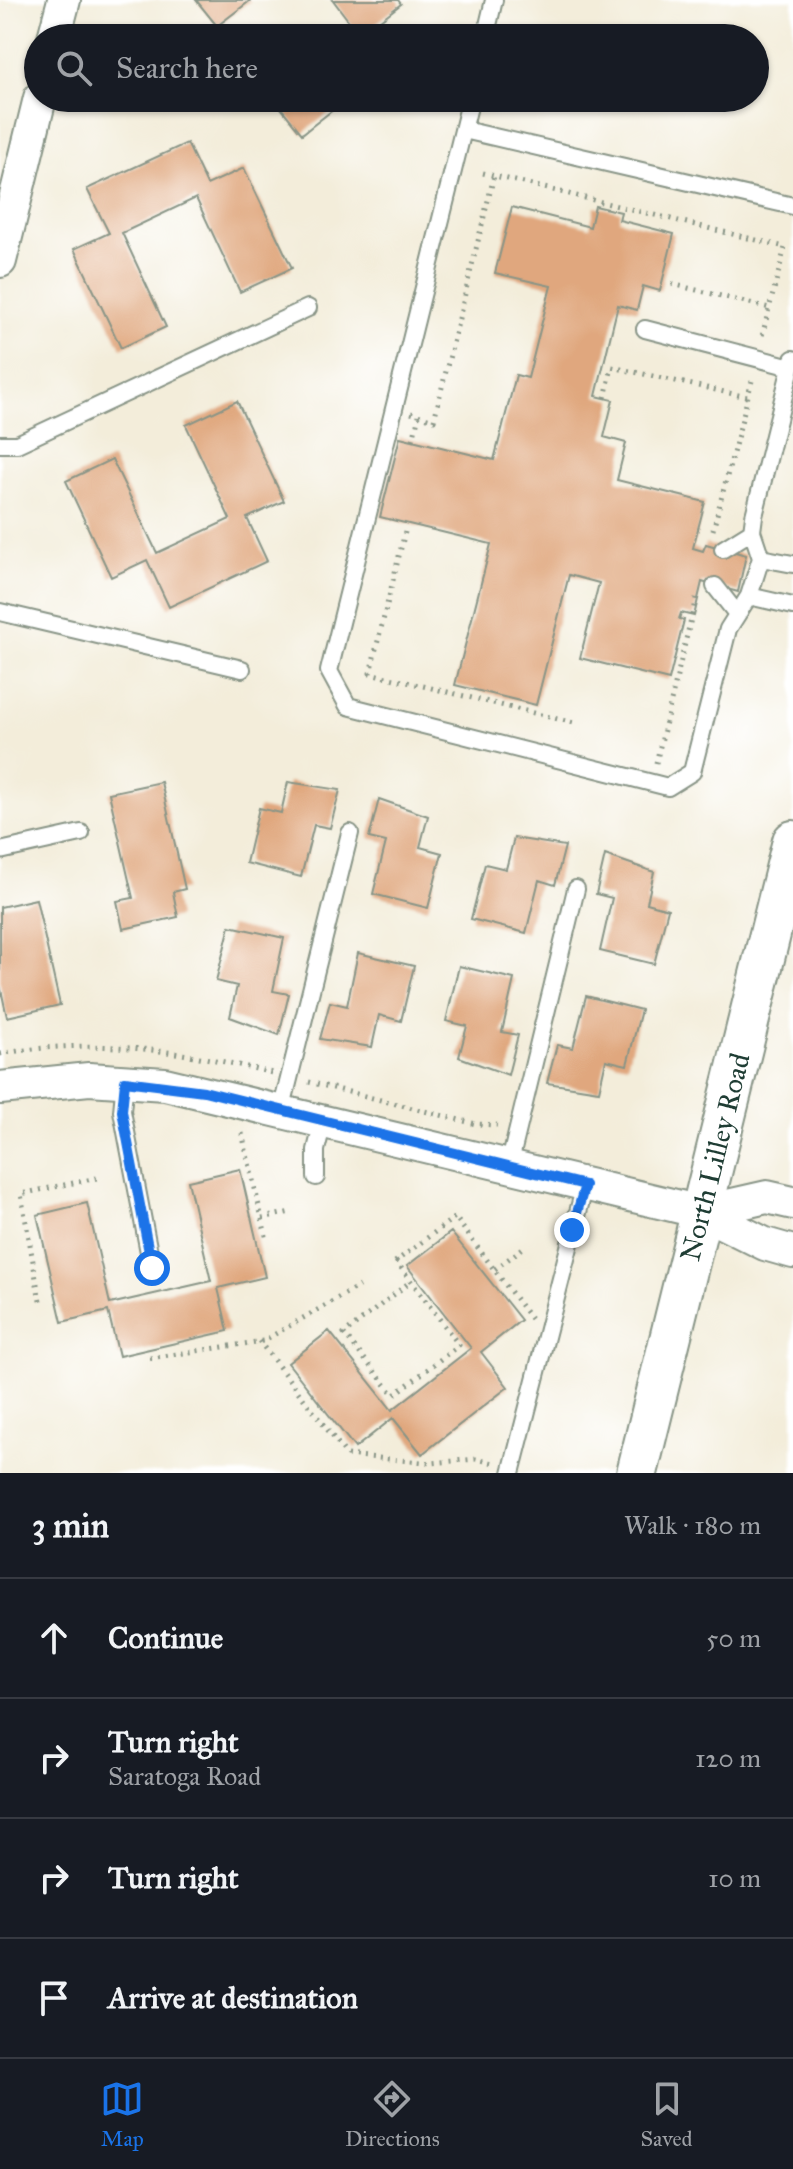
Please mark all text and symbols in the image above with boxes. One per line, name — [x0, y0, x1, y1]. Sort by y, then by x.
search box — [24, 24, 769, 112]
icon: search — [52, 46, 96, 90]
text: Search here — [116, 50, 258, 86]
street label: North Lilley Road — [672, 1049, 758, 1265]
route end — [554, 1212, 590, 1248]
route start — [134, 1250, 170, 1286]
text: 3 min — [32, 1505, 109, 1546]
text: Walk · 180 m — [624, 1509, 761, 1541]
icon: ahead — [32, 1616, 76, 1660]
text: Continue — [108, 1620, 223, 1656]
text: 50 m — [706, 1622, 761, 1654]
text: Turn right — [108, 1724, 239, 1760]
icon: right — [32, 1736, 76, 1780]
text: 120 m — [695, 1742, 761, 1774]
text: Saratoga Road — [108, 1760, 261, 1792]
icon: right — [32, 1856, 76, 1900]
text: Turn right — [108, 1860, 239, 1896]
text: 10 m — [708, 1862, 761, 1894]
icon: arrive — [32, 1976, 76, 2020]
text: Arrive at destination — [108, 1980, 358, 2016]
tab: Map — [100, 2077, 144, 2152]
tab: Directions — [345, 2077, 440, 2152]
tab: Saved — [640, 2077, 693, 2152]

